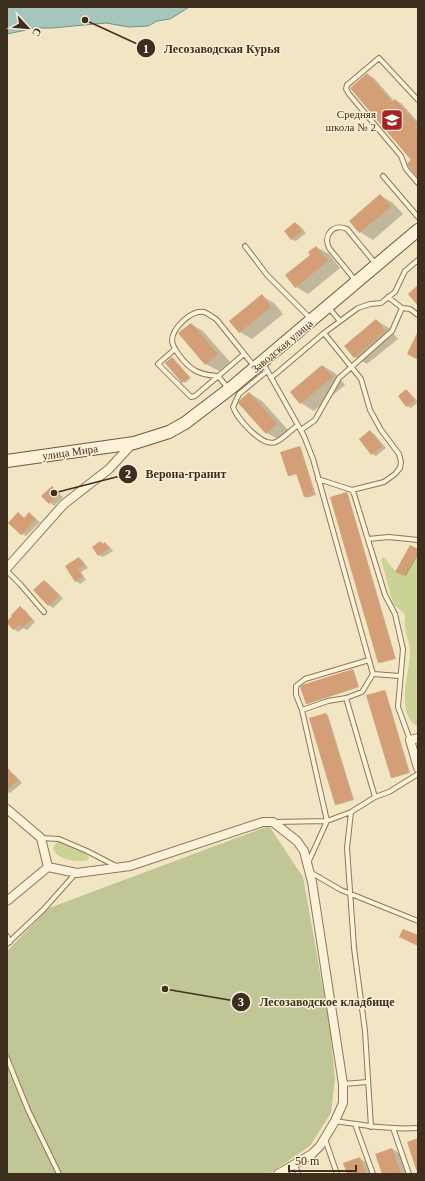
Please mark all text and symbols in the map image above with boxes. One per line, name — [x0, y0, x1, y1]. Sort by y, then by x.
north arrow — [8, 8, 48, 48]
text: С — [30, 26, 44, 39]
callout: Лесозаводская Курья — [136, 36, 288, 60]
text: 1 — [143, 42, 149, 56]
text: Лесозаводская Курья — [164, 42, 281, 56]
school or university icon: Средняя школа № 2 — [379, 107, 405, 133]
place label: Средняя школа № 2 — [326, 108, 376, 133]
street label: Заводская улица — [249, 317, 315, 375]
street label: улица Мира — [41, 442, 99, 462]
callout: Верона-гранит — [118, 462, 234, 486]
text: 2 — [125, 467, 131, 481]
text: Верона-гранит — [146, 467, 226, 481]
callout: Лесозаводское кладбище — [231, 990, 403, 1014]
text: 3 — [238, 995, 244, 1009]
text: Лесозаводское кладбище — [259, 995, 395, 1009]
scale bar — [289, 1147, 356, 1173]
text: 50 m — [295, 1154, 320, 1168]

